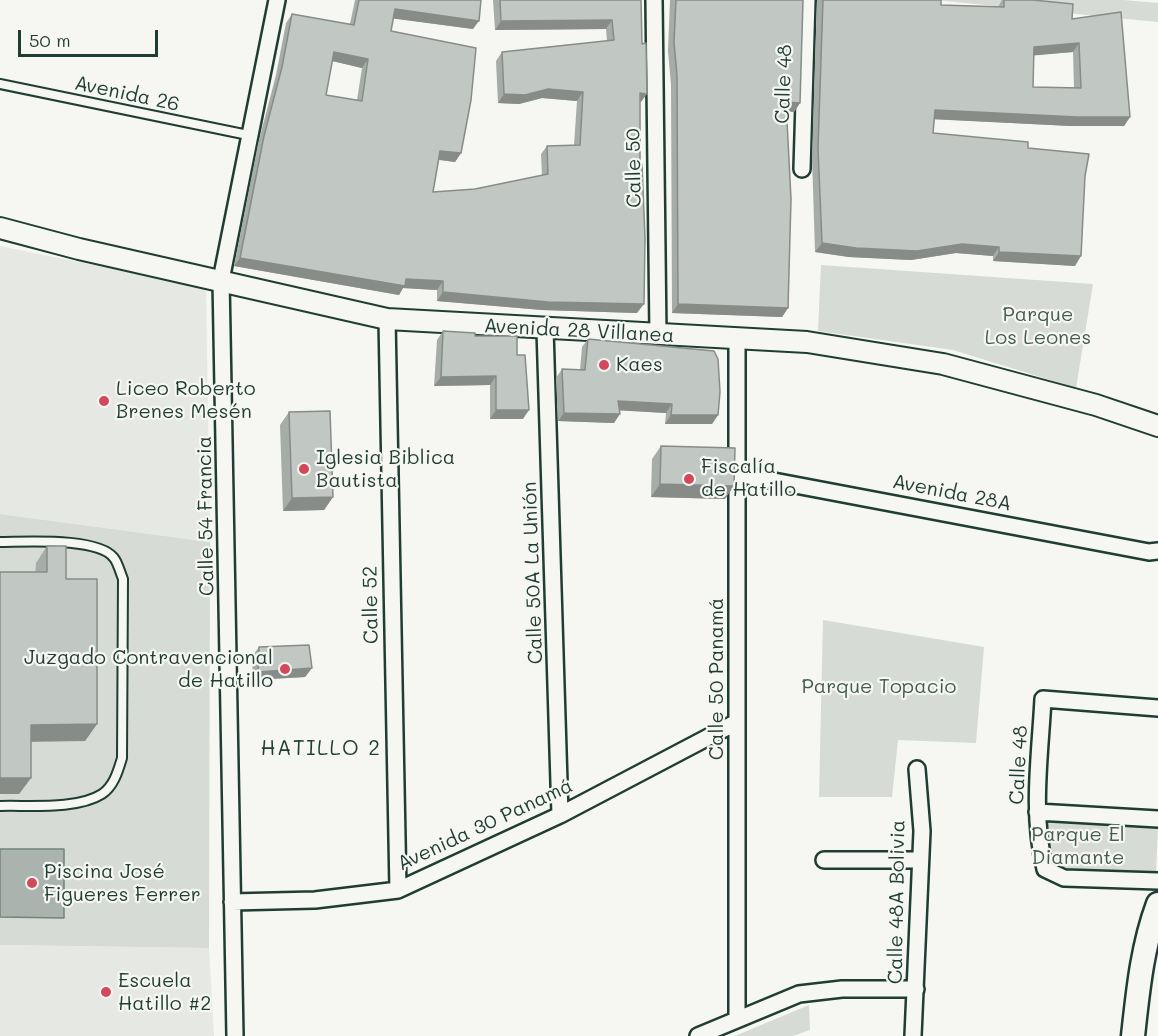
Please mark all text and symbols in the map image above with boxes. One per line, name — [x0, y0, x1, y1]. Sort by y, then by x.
scale bar — [21, 18, 160, 56]
text: 50 m — [29, 28, 71, 52]
street label: Calle 48 — [771, 44, 797, 124]
street label: Avenida 26 — [72, 71, 182, 117]
street label: Calle 50 — [621, 128, 647, 208]
park label: Parque Los Leones — [985, 303, 1091, 350]
street label: Avenida 28 Villanea — [483, 314, 675, 348]
place label: Kaes — [616, 353, 663, 377]
marker: Kaes — [597, 358, 611, 372]
place label: Liceo Roberto Brenes Mesén — [116, 377, 256, 424]
marker: Liceo Roberto Brenes Mesén — [97, 394, 111, 408]
street label: Calle 54 Francia — [193, 436, 219, 596]
place label: Iglesia Biblica Bautista — [316, 446, 455, 493]
place label: Fiscalía de Hatillo — [701, 455, 796, 502]
marker: Iglesia Biblica Bautista — [297, 462, 311, 476]
street label: Avenida 28A — [891, 470, 1013, 516]
marker: Fiscalía de Hatillo — [682, 472, 696, 486]
street label: Calle 50A La Unión — [518, 481, 548, 665]
street label: Calle 52 — [358, 566, 384, 644]
street label: Calle 50 Panamá — [705, 598, 729, 760]
place label: Juzgado Contravencional de Hatillo — [24, 646, 273, 693]
marker: Juzgado Contravencional de Hatillo — [278, 662, 292, 676]
park label: Parque Topacio — [802, 675, 956, 699]
street label: Calle 48 — [1005, 725, 1033, 805]
district label: HATILLO 2 — [260, 736, 382, 762]
street label: Avenida 30 Panamá — [394, 774, 576, 876]
street label: Calle 48A Bolivia — [884, 820, 910, 984]
park label: Parque El Diamante — [1031, 823, 1125, 870]
place label: Piscina José Figueres Ferrer — [44, 860, 201, 907]
marker: Piscina José Figueres Ferrer — [25, 876, 39, 890]
place label: Escuela Hatillo #2 — [118, 969, 211, 1016]
marker: Escuela Hatillo #2 — [99, 985, 113, 999]

